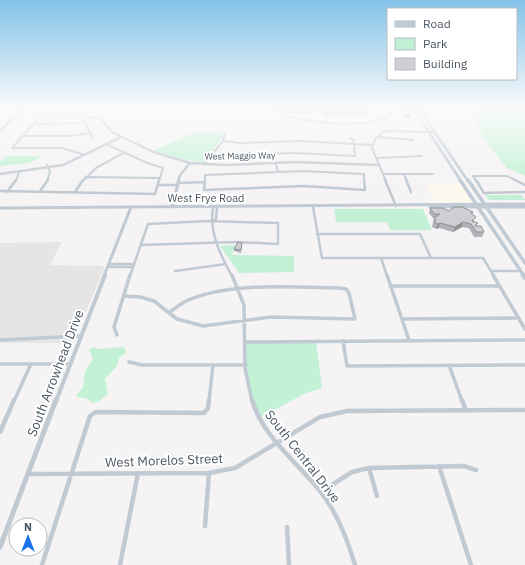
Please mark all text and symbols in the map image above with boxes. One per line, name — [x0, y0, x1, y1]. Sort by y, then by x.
legend — [387, 8, 517, 80]
text: Road — [423, 16, 451, 31]
text: Park — [423, 36, 448, 51]
text: Building — [423, 56, 468, 71]
street label: West Maggio Way — [205, 149, 276, 162]
street label: West Frye Road — [168, 191, 244, 205]
street label: South Arrowhead Drive — [23, 307, 88, 439]
street label: South Central Drive — [261, 407, 344, 506]
street label: West Morelos Street — [105, 450, 223, 471]
north arrow — [8, 517, 48, 557]
text: N — [24, 520, 32, 534]

